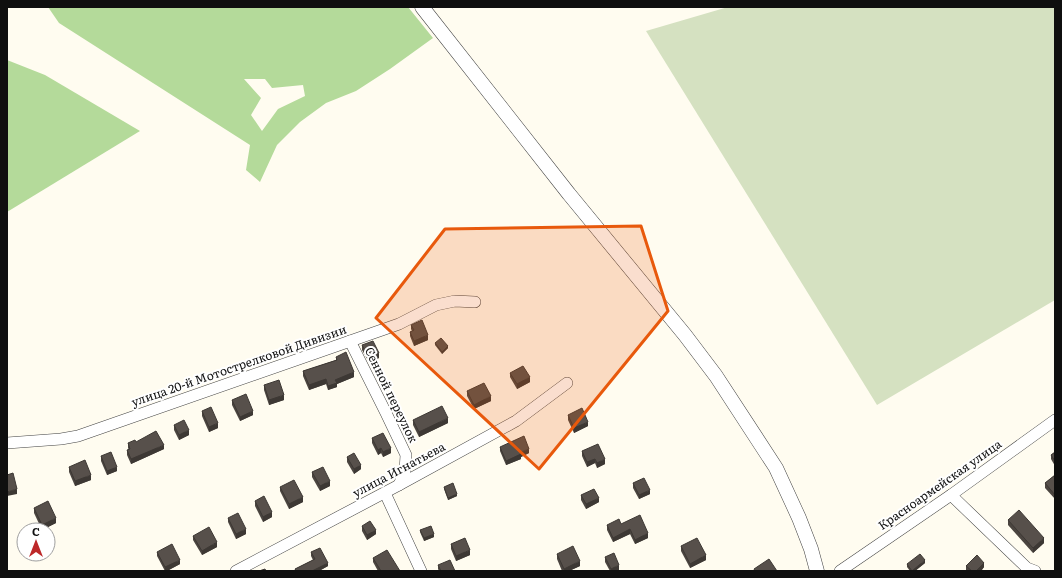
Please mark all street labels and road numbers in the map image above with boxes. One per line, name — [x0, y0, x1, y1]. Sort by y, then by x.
street label: улица 20-й Мотострелковой Дивизии — [129, 320, 349, 410]
street label: Сенной переулок — [361, 344, 423, 445]
street label: Красноармейская улица — [874, 434, 1005, 534]
street label: улица Игнатьева — [349, 437, 449, 501]

